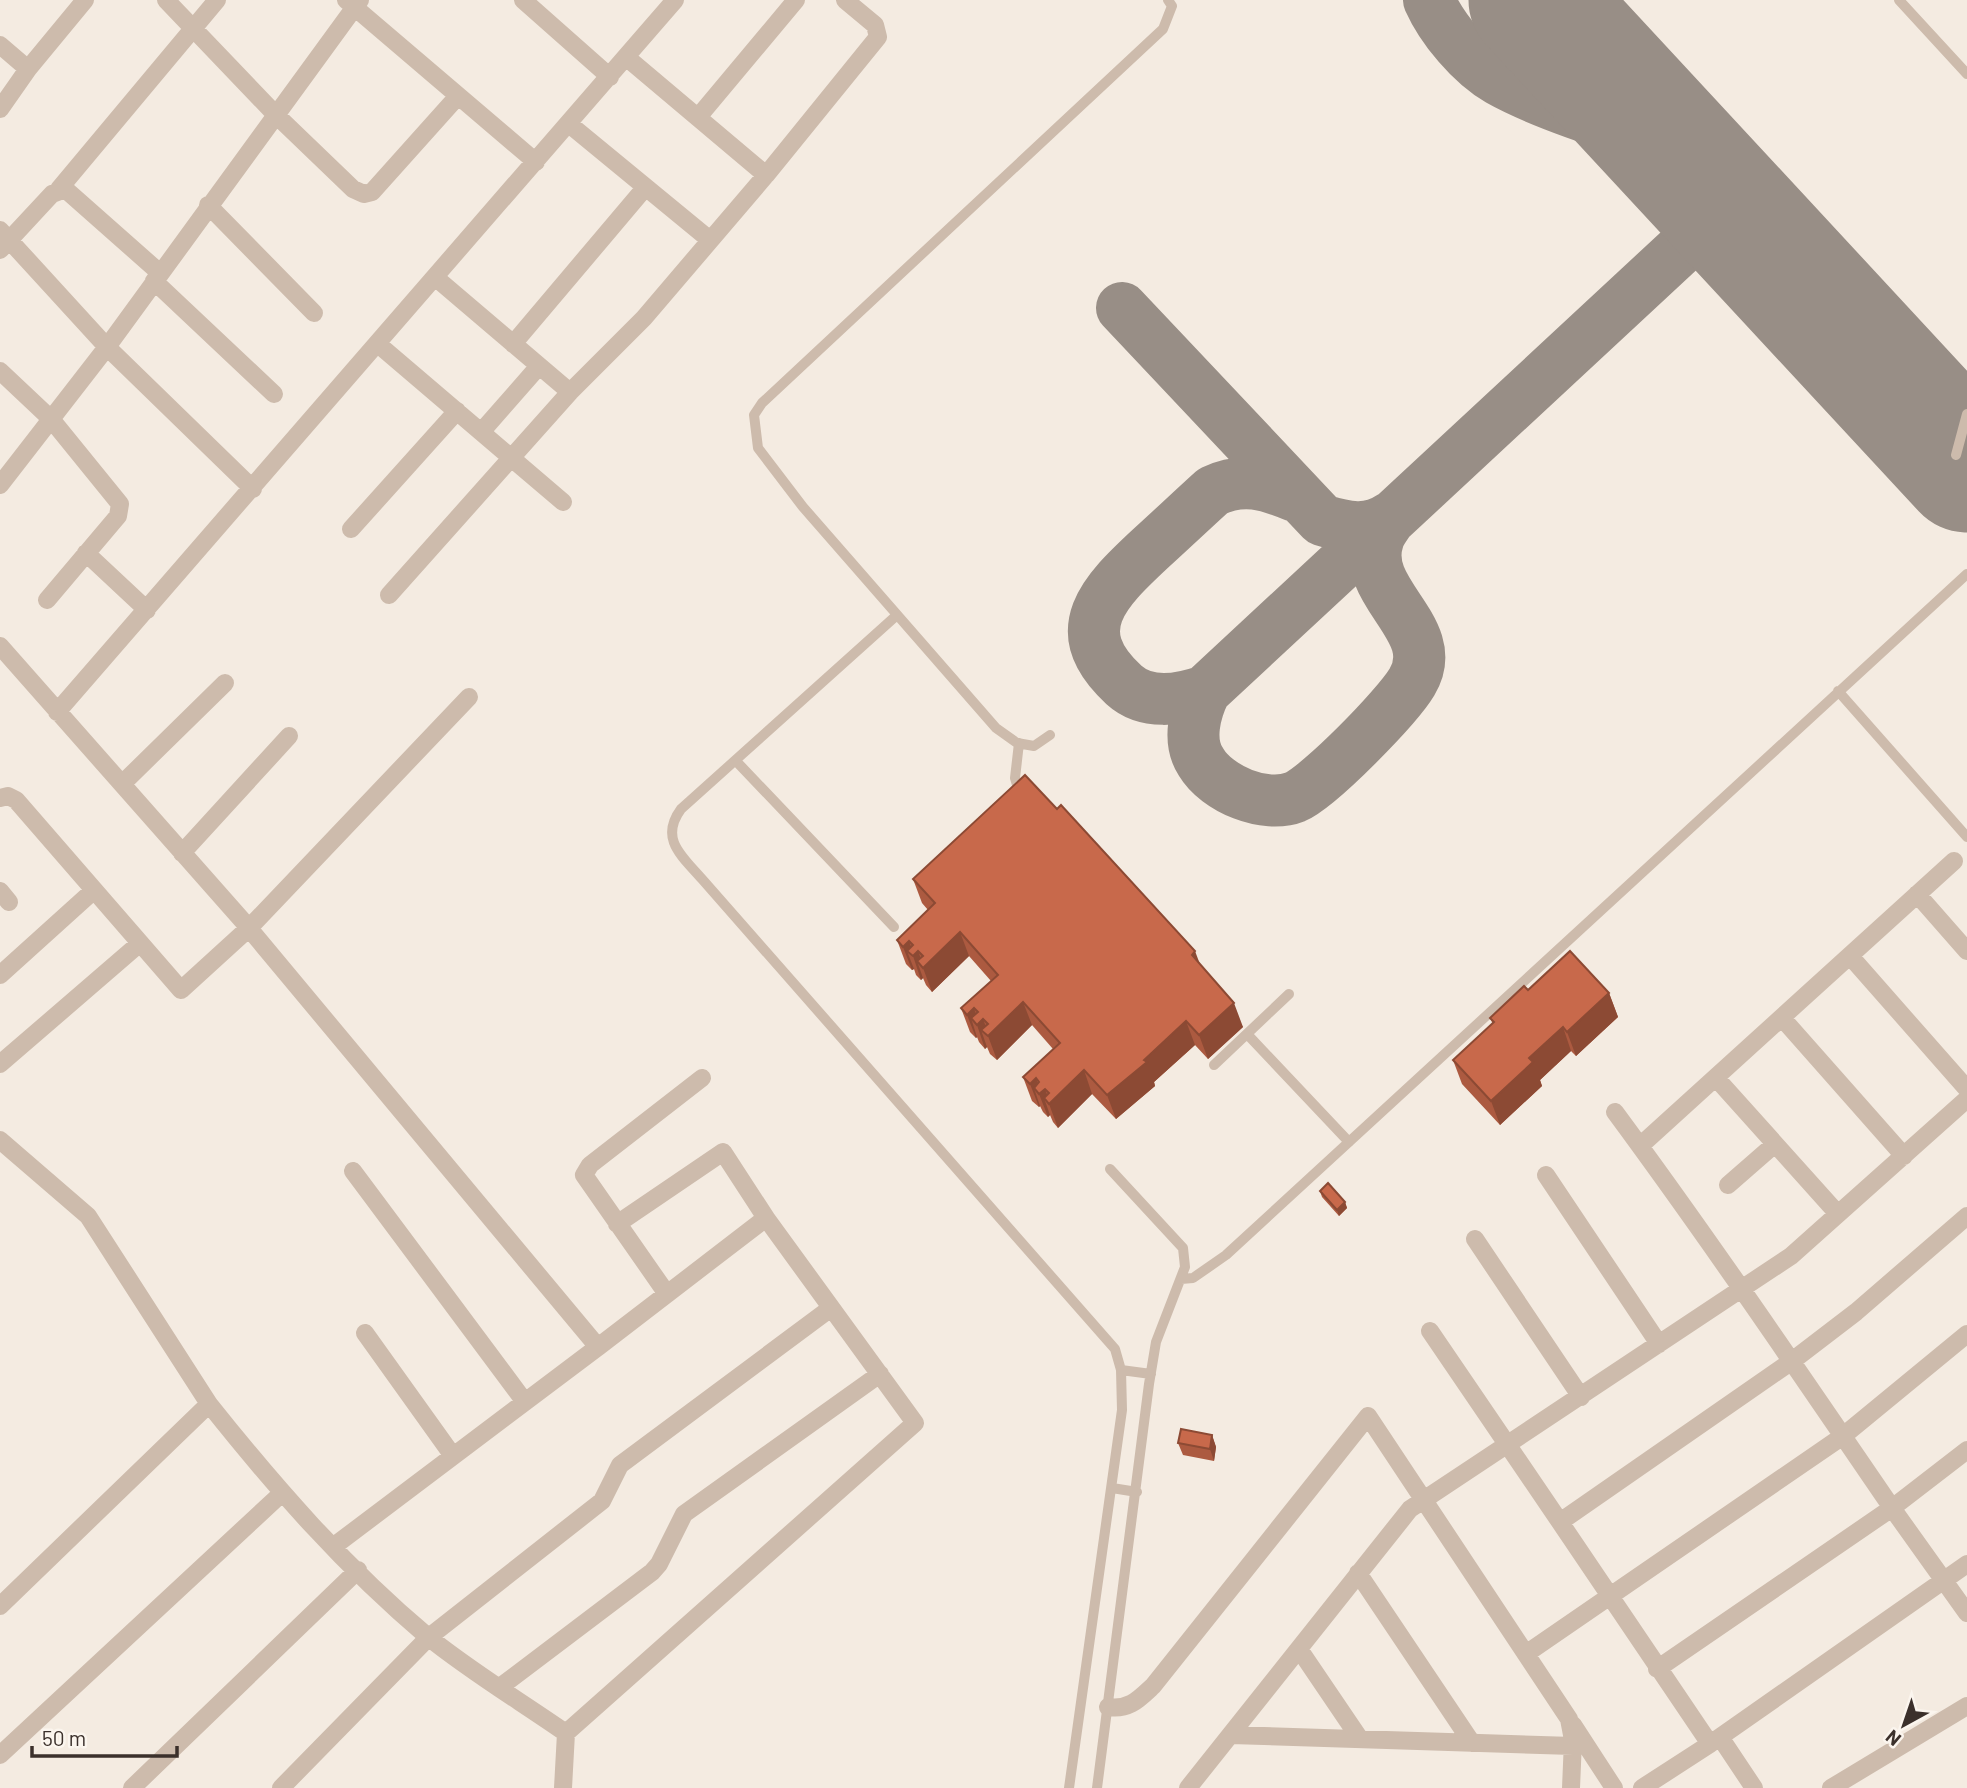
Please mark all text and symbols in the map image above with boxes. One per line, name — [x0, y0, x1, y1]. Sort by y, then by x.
north arrow — [1869, 1690, 1939, 1760]
scale bar — [32, 1714, 177, 1758]
text: 50 m — [42, 1725, 86, 1750]
text: N — [1881, 1726, 1905, 1751]

